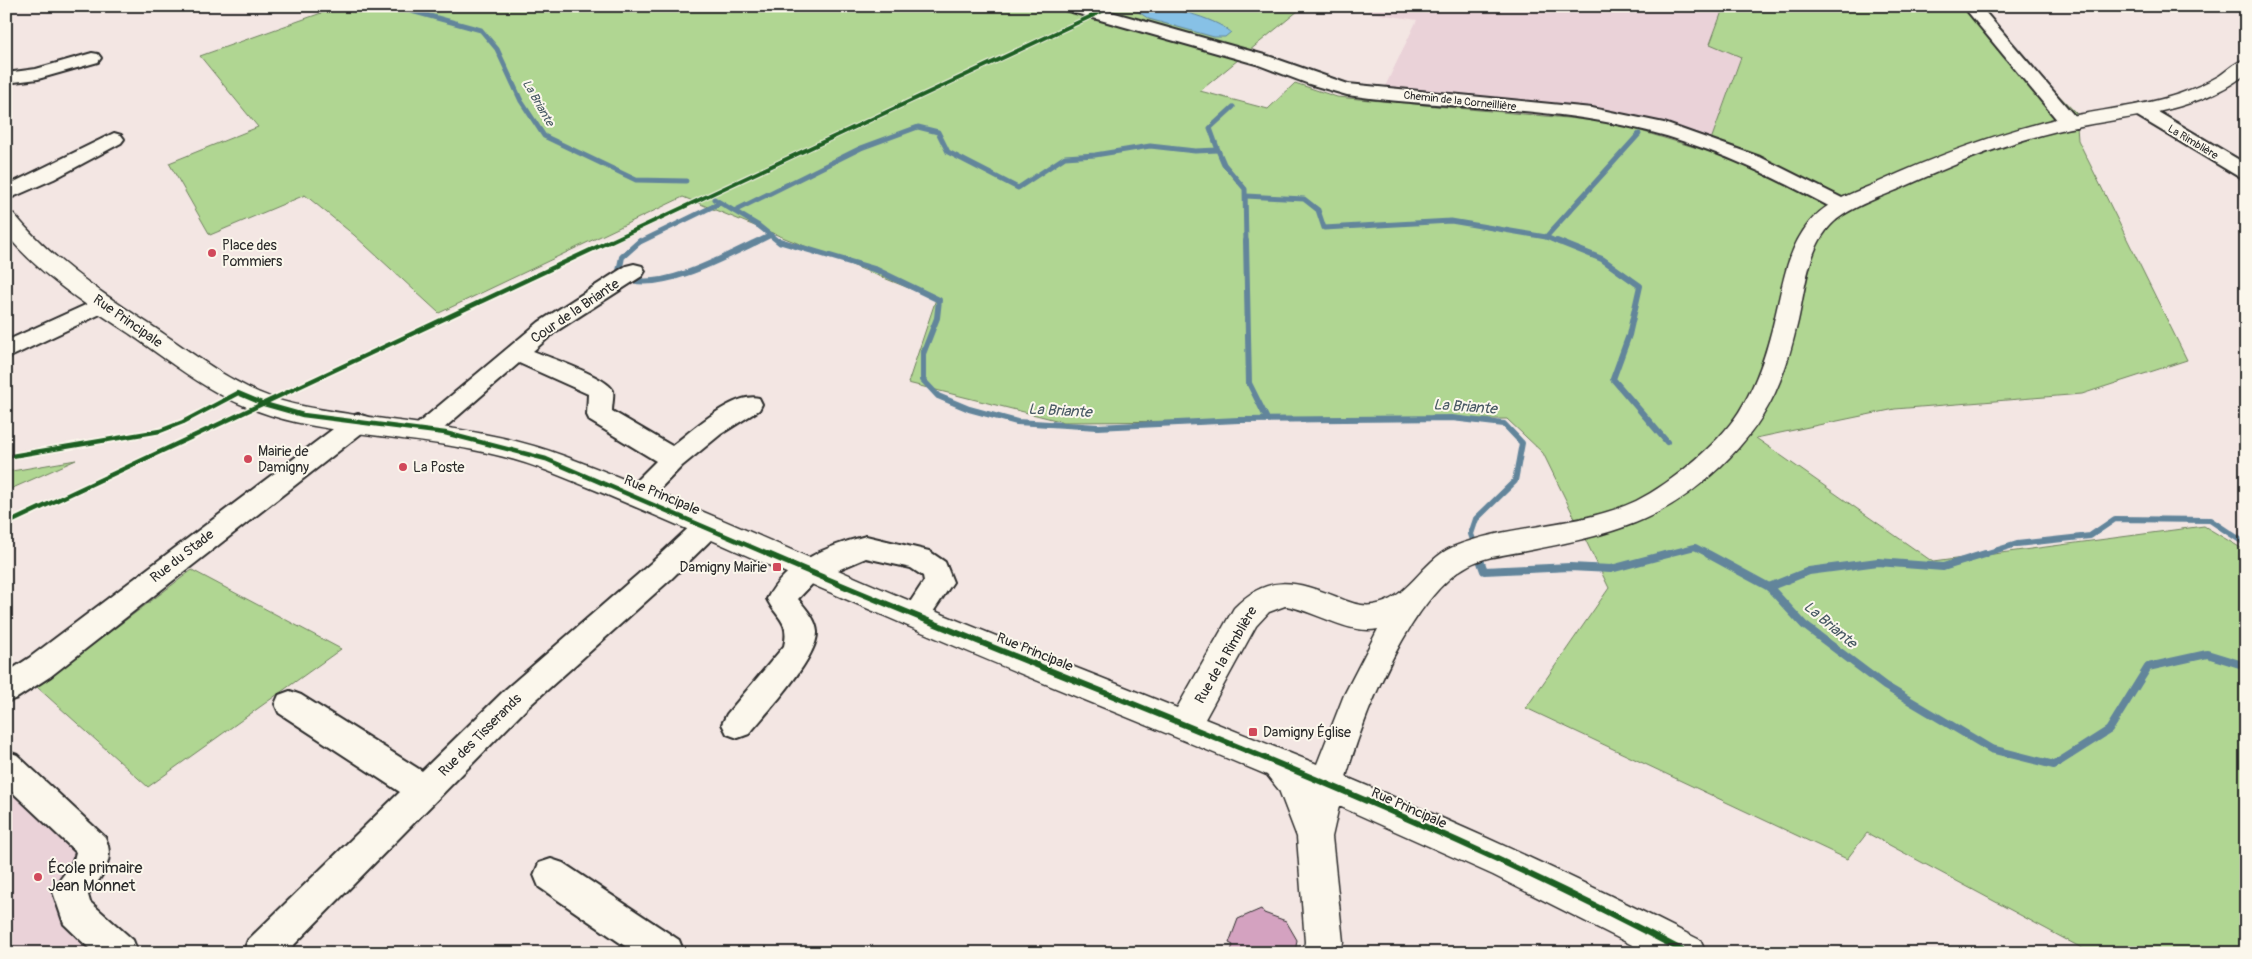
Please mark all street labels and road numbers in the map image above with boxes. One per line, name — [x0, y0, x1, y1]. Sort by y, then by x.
street label: Chemin de la Corneillière — [1403, 89, 1518, 113]
street label: La Rimblière — [2165, 122, 2221, 162]
street label: Cour de la Briante — [528, 275, 622, 347]
street label: Rue Principale — [90, 291, 166, 351]
street label: Rue Principale — [621, 471, 703, 519]
street label: Rue du Stade — [147, 526, 217, 586]
street label: Rue de la Rimblière — [1191, 603, 1261, 707]
street label: Rue Principale — [994, 629, 1076, 675]
street label: Rue des Tisserands — [435, 690, 525, 780]
street label: Rue Principale — [1369, 784, 1449, 832]

